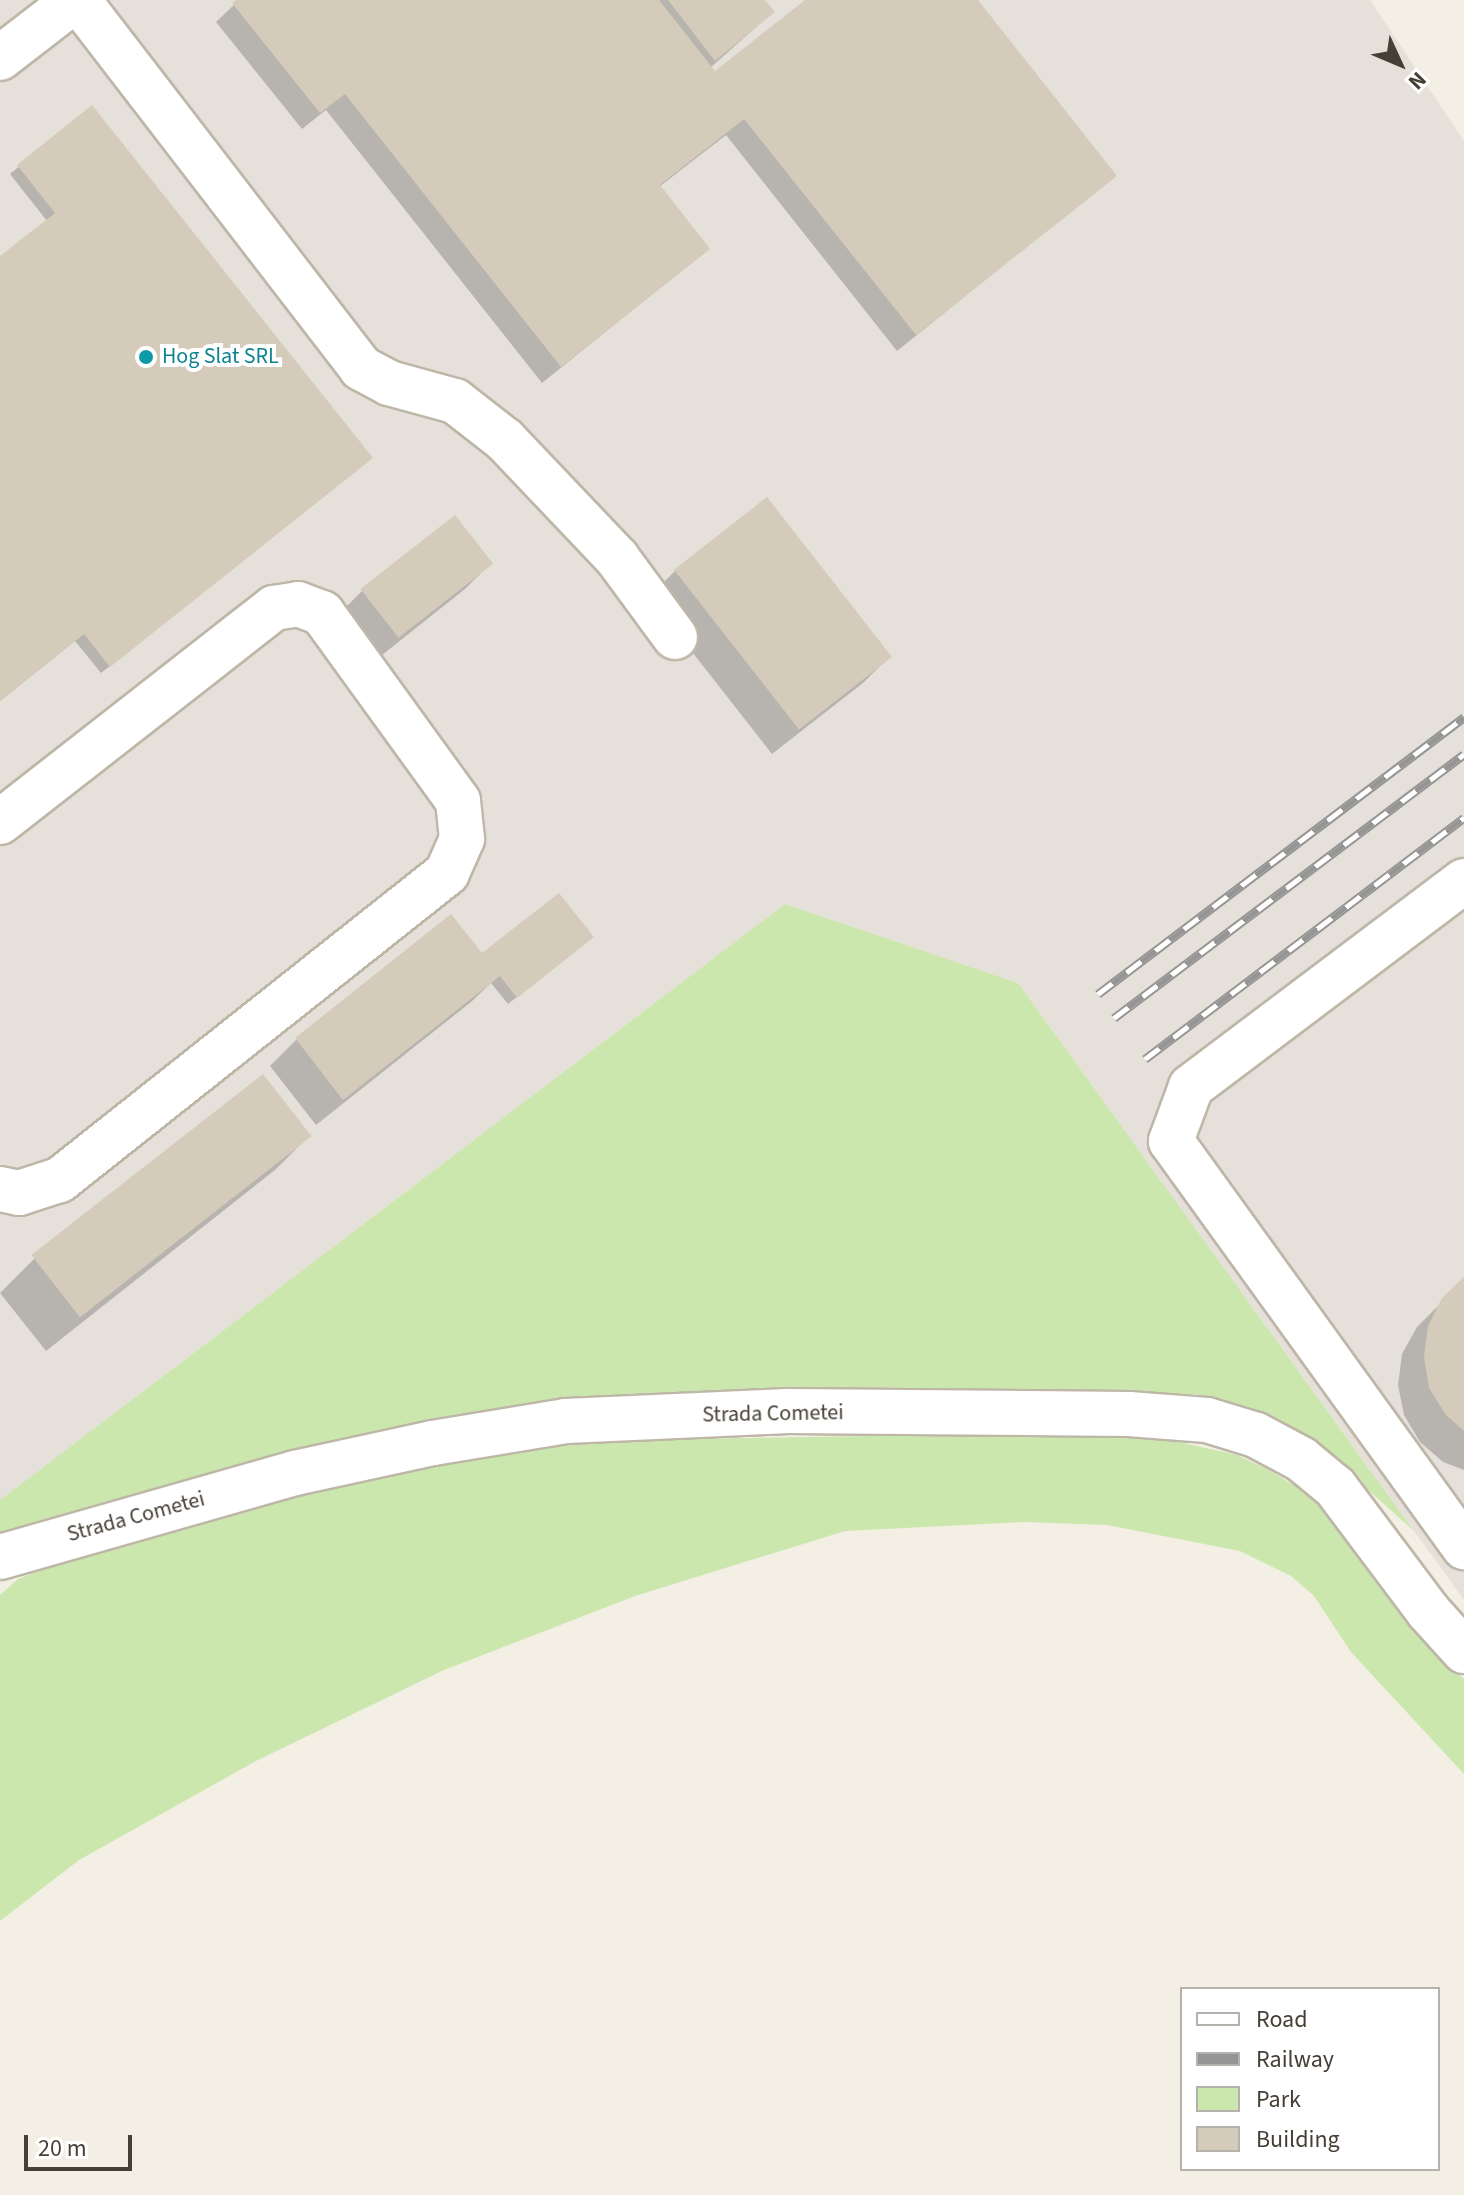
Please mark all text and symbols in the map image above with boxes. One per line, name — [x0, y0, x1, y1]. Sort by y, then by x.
north arrow — [1360, 24, 1440, 104]
text: N — [1401, 64, 1434, 97]
place label: Hog Slat SRL — [162, 344, 279, 370]
marker: Hog Slat SRL — [137, 348, 155, 366]
street label: Strada Cometei — [702, 1400, 844, 1428]
street label: Strada Cometei — [64, 1486, 208, 1548]
legend — [1180, 1987, 1440, 2171]
text: Road — [1256, 2002, 1308, 2037]
text: Railway — [1256, 2042, 1334, 2077]
text: Park — [1256, 2082, 1301, 2117]
scale bar — [28, 2119, 136, 2169]
text: Building — [1256, 2122, 1340, 2157]
text: 20 m — [38, 2131, 87, 2166]

